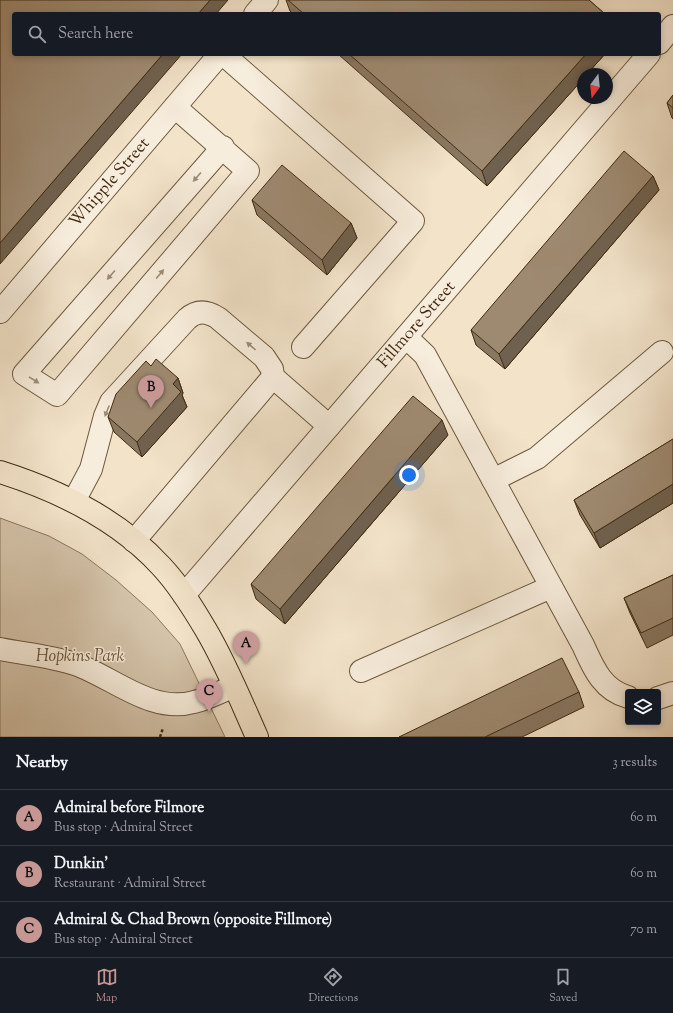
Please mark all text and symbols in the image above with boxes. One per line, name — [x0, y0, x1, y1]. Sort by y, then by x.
search box — [12, 12, 661, 56]
icon: search — [26, 23, 48, 45]
text: Search here — [58, 24, 133, 45]
north arrow — [577, 68, 613, 104]
street label: Whipple Street — [64, 133, 156, 233]
one-way arrow — [192, 172, 202, 182]
one-way arrow — [107, 269, 116, 280]
one-way arrow — [156, 269, 165, 280]
street label: Fillmore Street — [372, 276, 462, 374]
one-way arrow — [245, 342, 256, 351]
pin: B — [138, 375, 164, 408]
one-way arrow — [28, 377, 40, 384]
one-way arrow — [104, 405, 110, 416]
your location — [399, 465, 419, 485]
pin: A — [233, 631, 259, 664]
park label: Hopkins Park — [36, 645, 124, 669]
pin: C — [196, 679, 222, 712]
map controls — [625, 689, 661, 725]
button: layers — [625, 689, 661, 725]
text: Nearby — [16, 751, 68, 775]
text: 3 results — [612, 754, 657, 772]
text: Admiral before Filmore — [54, 798, 204, 819]
text: A — [24, 809, 34, 827]
text: 60 m — [630, 809, 657, 827]
text: Bus stop · Admiral Street — [54, 819, 193, 837]
text: Dunkin' — [54, 854, 108, 875]
text: B — [25, 865, 33, 883]
text: 60 m — [630, 865, 657, 883]
text: Restaurant · Admiral Street — [54, 875, 206, 893]
text: Admiral & Chad Brown (opposite Fillmore) — [54, 910, 332, 931]
text: C — [24, 921, 34, 939]
text: 70 m — [630, 921, 657, 939]
text: Bus stop · Admiral Street — [54, 931, 193, 949]
tab: Map — [96, 966, 118, 1006]
tab: Directions — [309, 966, 358, 1006]
tab: Saved — [549, 966, 577, 1006]

